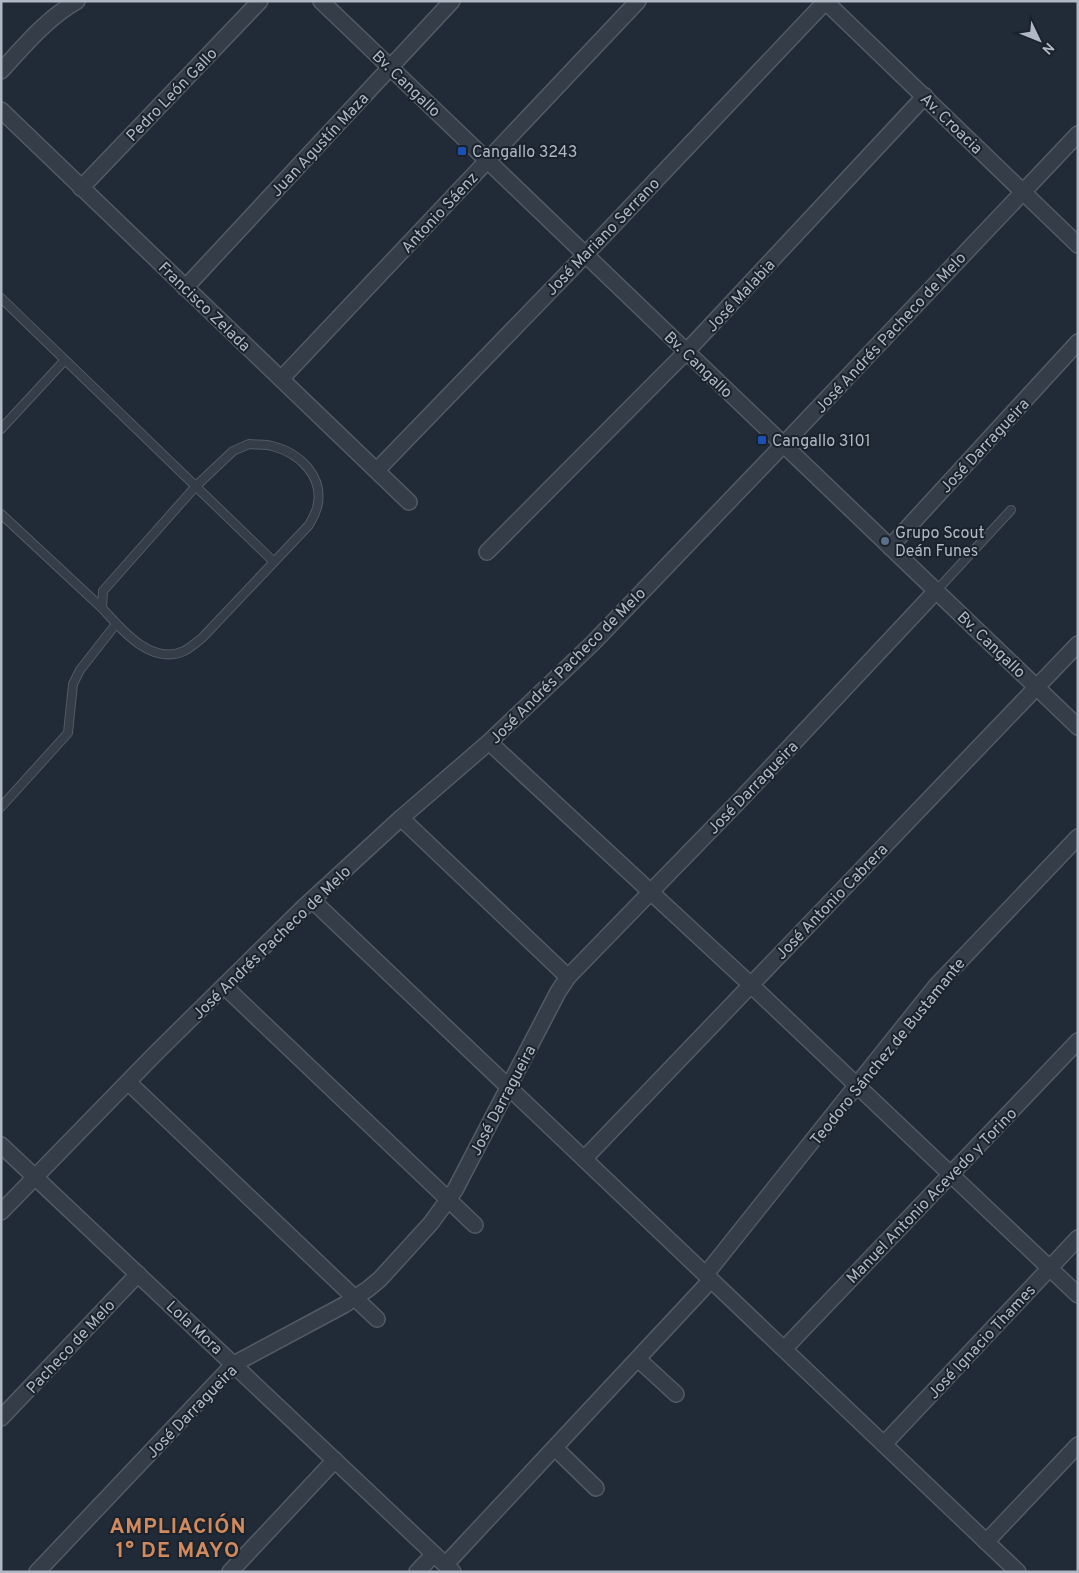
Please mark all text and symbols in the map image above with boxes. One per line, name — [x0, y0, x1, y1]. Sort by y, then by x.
north arrow — [1014, 15, 1064, 65]
text: N — [1038, 38, 1057, 57]
street label: Pedro León Gallo — [123, 44, 222, 147]
street label: Bv. Cangallo — [367, 47, 444, 122]
street label: Juan Agustín Maza — [267, 89, 374, 201]
street label: Av. Croacia — [915, 90, 986, 159]
place label: Cangallo 3243 — [472, 143, 577, 163]
marker: Cangallo 3243 — [456, 145, 468, 157]
street label: Antonio Sáenz — [398, 169, 483, 258]
street label: José Mariano Serrano — [542, 174, 665, 300]
street label: José Andrés Pacheco de Melo — [812, 249, 971, 418]
street label: José Malabia — [703, 256, 780, 337]
street label: Francisco Zelada — [153, 258, 254, 357]
street label: Bv. Cangallo — [659, 328, 736, 403]
street label: José Darragueira — [937, 395, 1034, 498]
place label: Cangallo 3101 — [772, 432, 871, 452]
marker: Cangallo 3101 — [756, 434, 768, 446]
place label: Grupo Scout Deán Funes — [895, 524, 985, 562]
marker: Grupo Scout Deán Funes — [879, 535, 891, 547]
street label: José Andrés Pacheco de Melo — [486, 584, 651, 749]
street label: Bv. Cangallo — [952, 608, 1029, 683]
street label: José Darragueira — [704, 738, 803, 839]
street label: José Antonio Cabrera — [772, 840, 893, 964]
street label: José Andrés Pacheco de Melo — [189, 862, 356, 1025]
street label: Teodoro Sánchez de Bustamante — [807, 955, 970, 1150]
street label: José Darragueira — [466, 1042, 541, 1160]
street label: Manuel Antonio Acevedo y Torino — [843, 1104, 1022, 1289]
street label: José Ignacio Thames — [924, 1281, 1041, 1404]
street label: Pacheco de Melo — [23, 1296, 120, 1399]
street label: Lola Mora — [161, 1297, 226, 1360]
street label: José Darragueira — [143, 1362, 242, 1463]
district label: AMPLIACIÓN 1° DE MAYO — [110, 1513, 246, 1565]

